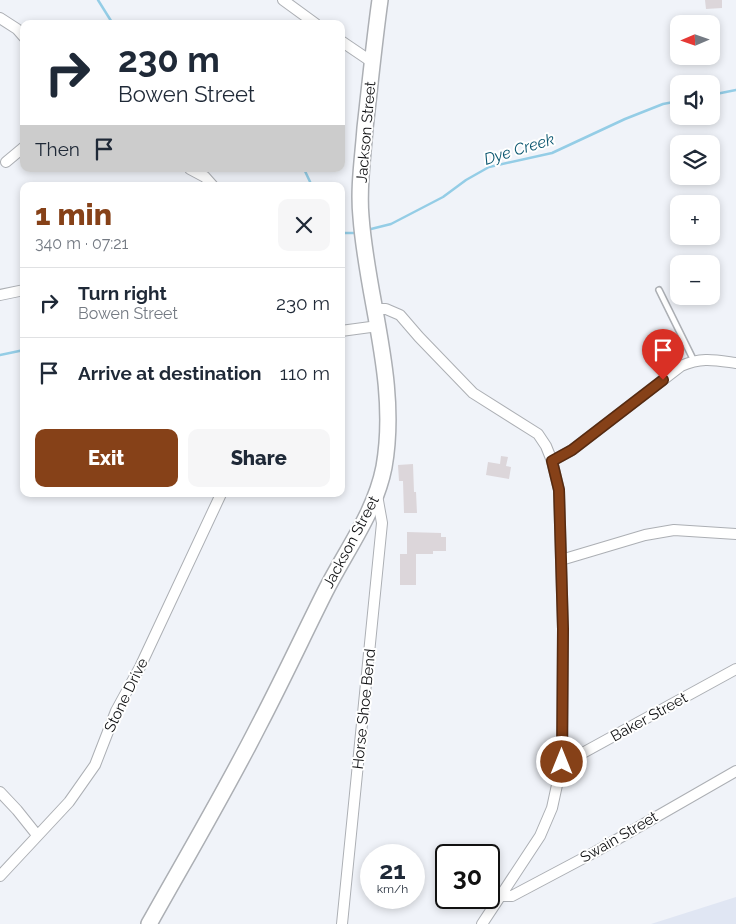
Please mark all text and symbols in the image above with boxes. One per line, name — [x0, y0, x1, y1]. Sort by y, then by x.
north arrow — [670, 15, 720, 65]
map controls — [670, 15, 720, 305]
text: 230 m — [118, 39, 220, 80]
icon: right — [35, 40, 100, 105]
button: sound — [670, 75, 720, 125]
text: Bowen Street — [118, 81, 255, 107]
street label: Jackson Street — [353, 81, 379, 183]
water label: Dye Creek — [481, 129, 557, 169]
icon: arrive — [90, 135, 118, 163]
button: layers — [670, 135, 720, 185]
text: Then — [35, 138, 80, 160]
button: + — [670, 195, 720, 245]
text: 1 min — [35, 197, 112, 232]
button: close — [278, 199, 330, 251]
text: 340 m · 07:21 — [35, 234, 128, 253]
button: − — [670, 255, 720, 305]
text: Turn right — [78, 282, 167, 304]
icon: right — [35, 289, 63, 317]
text: 230 m — [276, 292, 330, 314]
text: Bowen Street — [78, 304, 178, 323]
pin — [642, 329, 684, 380]
icon: arrive — [649, 336, 677, 364]
icon: arrive — [35, 359, 63, 387]
text: Arrive at destination — [78, 362, 262, 384]
text: 110 m — [280, 362, 330, 384]
button: Exit — [35, 429, 178, 487]
button: Share — [188, 429, 330, 487]
street label: Jackson Street — [319, 493, 383, 591]
street label: Horse Shoe Bend — [349, 648, 379, 770]
street label: Stone Drive — [100, 655, 152, 735]
street label: Baker Street — [608, 689, 690, 745]
position arrow — [535, 735, 587, 787]
street label: Swain Street — [577, 808, 661, 866]
speed limit sign: 30 — [435, 844, 500, 909]
text: 21 — [379, 855, 406, 885]
text: km/h — [377, 882, 408, 896]

